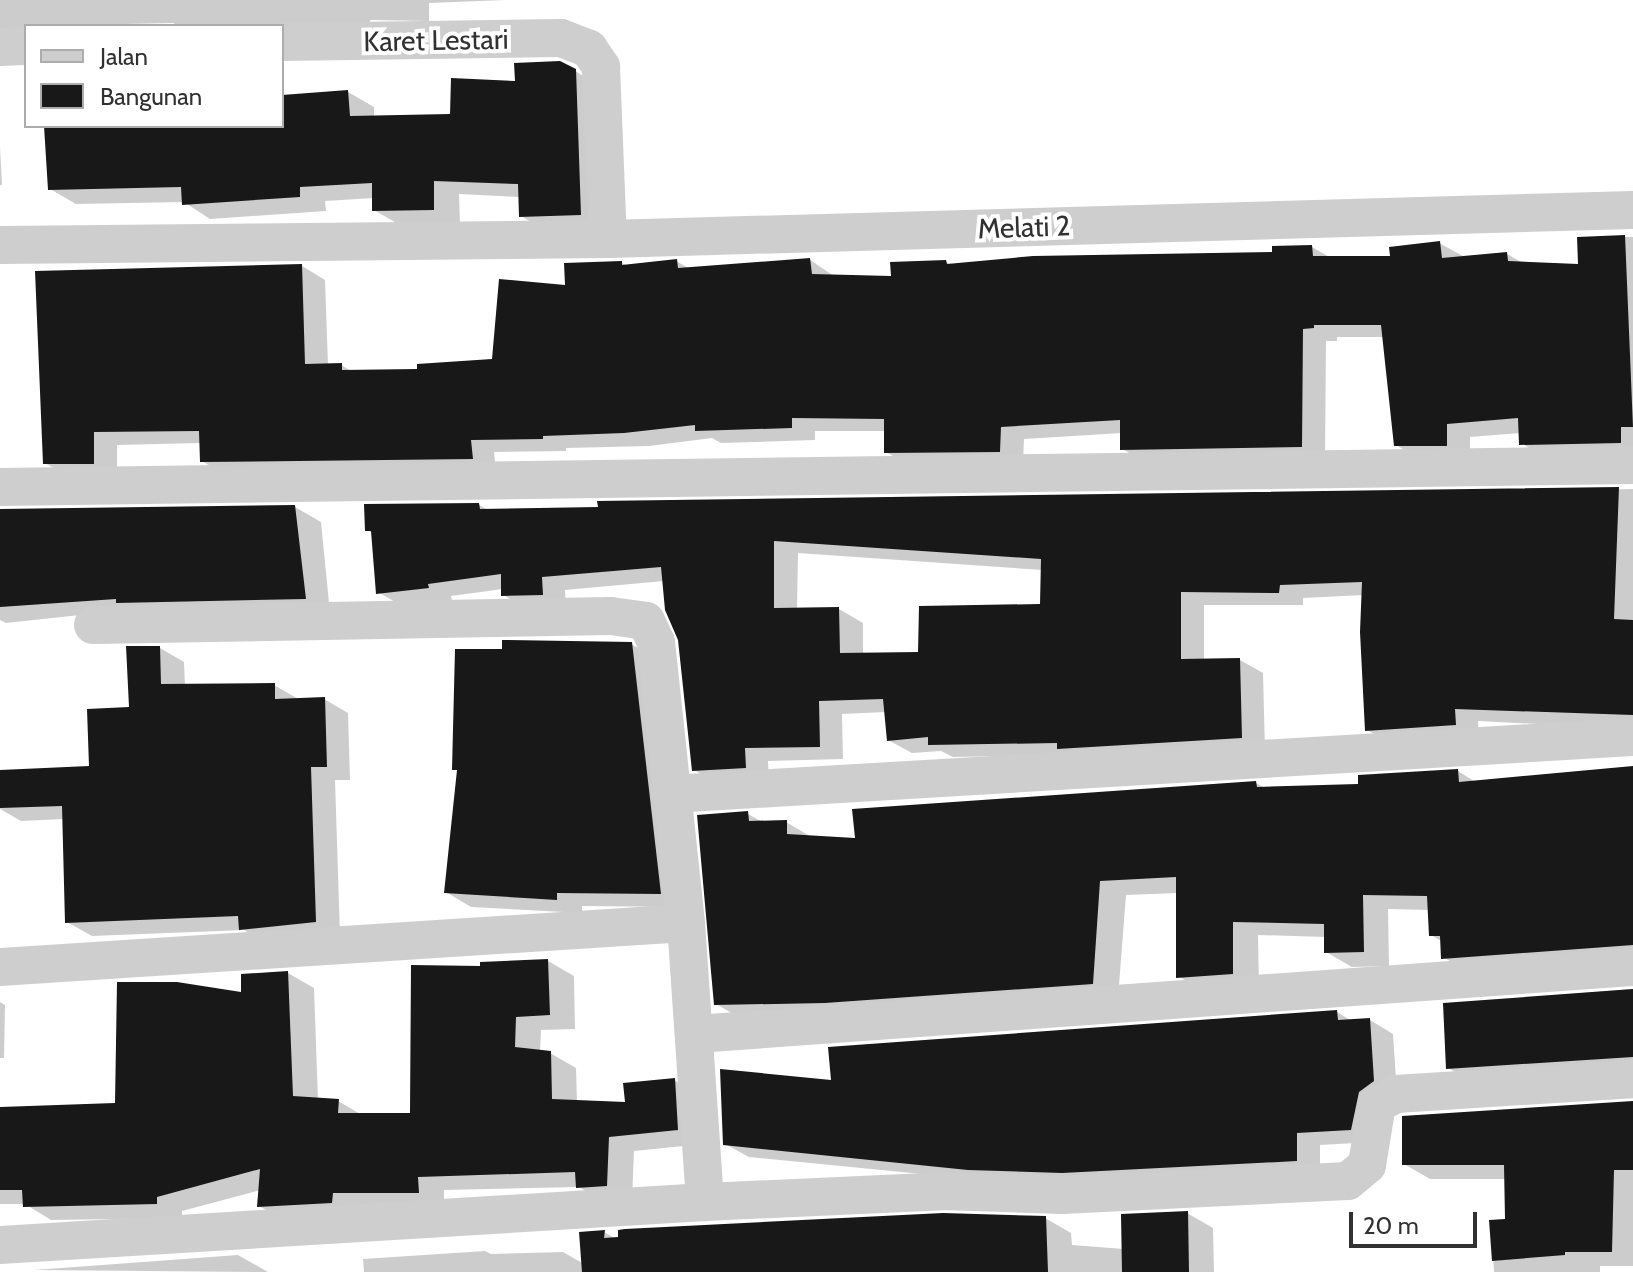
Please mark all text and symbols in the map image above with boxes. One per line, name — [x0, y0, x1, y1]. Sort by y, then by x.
street label: Karet Lestari — [363, 22, 509, 58]
legend — [24, 24, 284, 128]
text: Jalan — [100, 42, 148, 71]
text: Bangunan — [100, 82, 202, 111]
street label: Melati 2 — [977, 209, 1071, 245]
scale bar — [1353, 1196, 1481, 1246]
text: 20 m — [1363, 1211, 1419, 1240]

